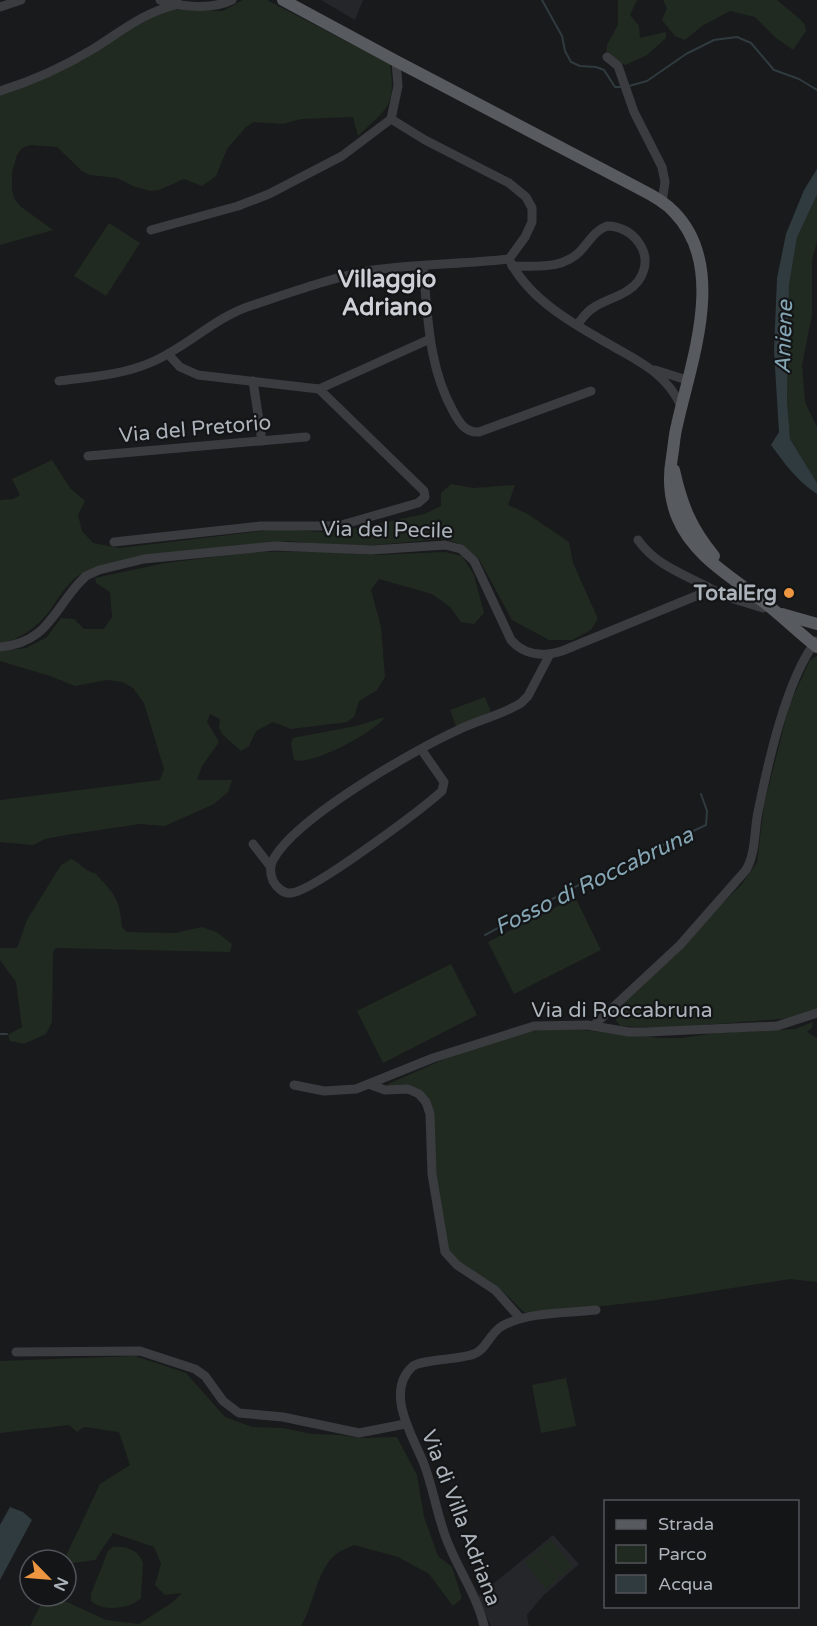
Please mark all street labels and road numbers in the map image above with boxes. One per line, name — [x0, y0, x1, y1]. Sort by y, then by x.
street label: Via del Pretorio — [118, 410, 272, 448]
street label: Via del Pecile — [321, 516, 453, 544]
street label: Via di Roccabruna — [531, 998, 713, 1023]
street label: Via di Villa Adriana — [416, 1426, 506, 1610]

